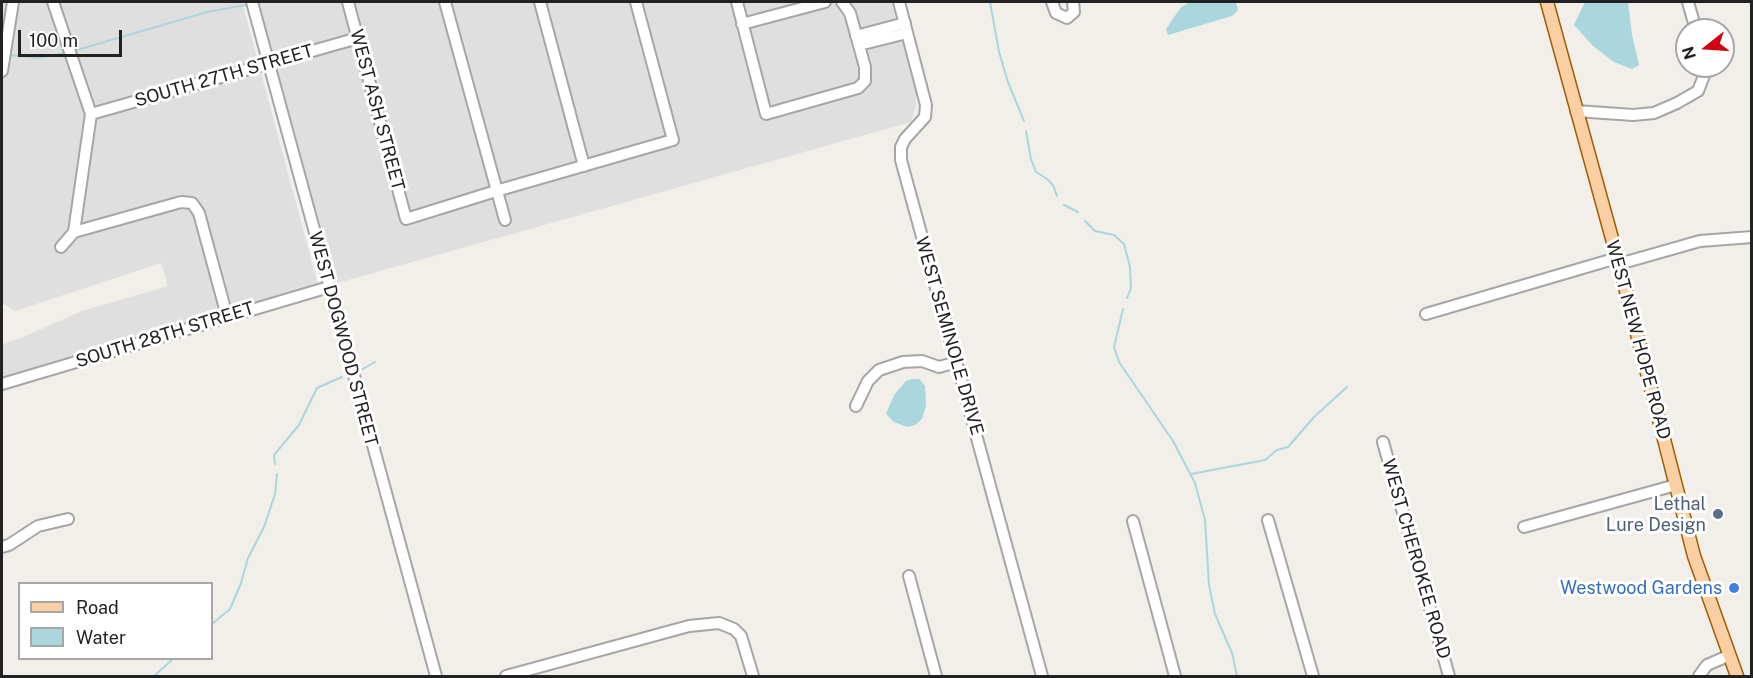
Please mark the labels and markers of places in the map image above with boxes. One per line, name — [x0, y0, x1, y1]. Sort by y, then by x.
place label: Lethal Lure Design — [1606, 493, 1706, 536]
marker: Lethal Lure Design — [1711, 507, 1725, 521]
place label: Westwood Gardens — [1560, 577, 1722, 599]
marker: Westwood Gardens — [1727, 581, 1741, 595]

